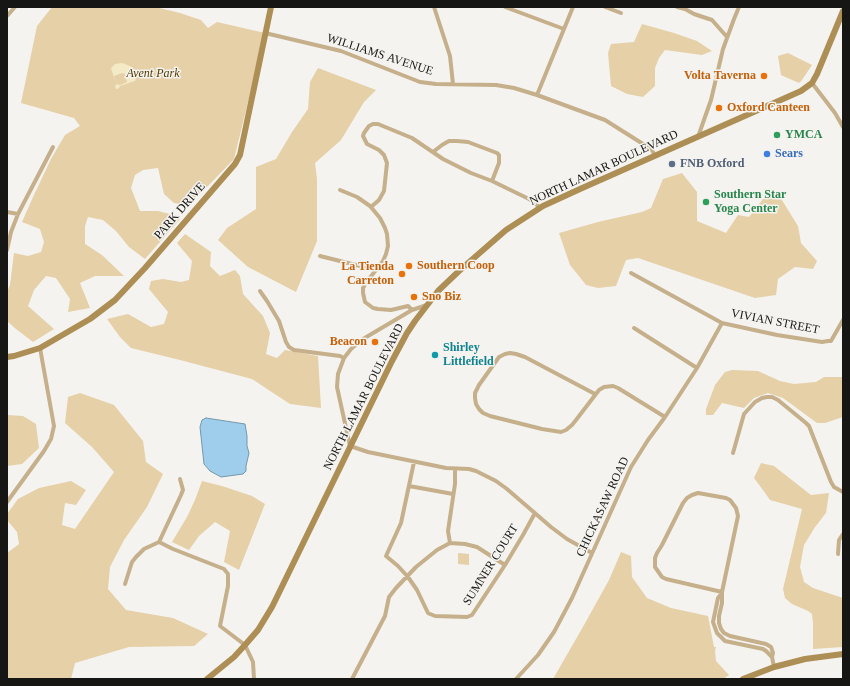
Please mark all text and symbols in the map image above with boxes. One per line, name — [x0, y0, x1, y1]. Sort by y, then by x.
street label: WILLIAMS AVENUE — [325, 31, 435, 79]
park label: Avent Park — [127, 67, 179, 81]
place label: Volta Taverna — [684, 69, 756, 83]
marker: Volta Taverna — [759, 71, 769, 81]
place label: Oxford Canteen — [727, 101, 810, 115]
marker: Oxford Canteen — [714, 103, 724, 113]
street label: NORTH LAMAR BOULEVARD — [527, 127, 681, 209]
place label: YMCA — [785, 128, 822, 142]
marker: YMCA — [772, 130, 782, 140]
place label: Sears — [775, 147, 803, 161]
marker: Sears — [762, 149, 772, 159]
place label: FNB Oxford — [680, 157, 744, 171]
marker: FNB Oxford — [667, 159, 677, 169]
street label: PARK DRIVE — [151, 180, 209, 242]
place label: Southern Star Yoga Center — [714, 188, 786, 216]
marker: Southern Star Yoga Center — [701, 197, 711, 207]
place label: Southern Coop — [417, 259, 495, 273]
place label: La Tienda Carreton — [341, 260, 394, 288]
marker: Southern Coop — [404, 261, 414, 271]
marker: La Tienda Carreton — [397, 269, 407, 279]
place label: Sno Biz — [422, 290, 461, 304]
marker: Sno Biz — [409, 292, 419, 302]
street label: VIVIAN STREET — [730, 306, 820, 338]
street label: NORTH LAMAR BOULEVARD — [321, 321, 407, 473]
place label: Beacon — [330, 335, 367, 349]
marker: Beacon — [370, 337, 380, 347]
place label: Shirley Littlefield — [443, 341, 494, 369]
marker: Shirley Littlefield — [430, 350, 440, 360]
street label: CHICKASAW ROAD — [574, 455, 632, 559]
street label: SUMNER COURT — [460, 522, 522, 608]

